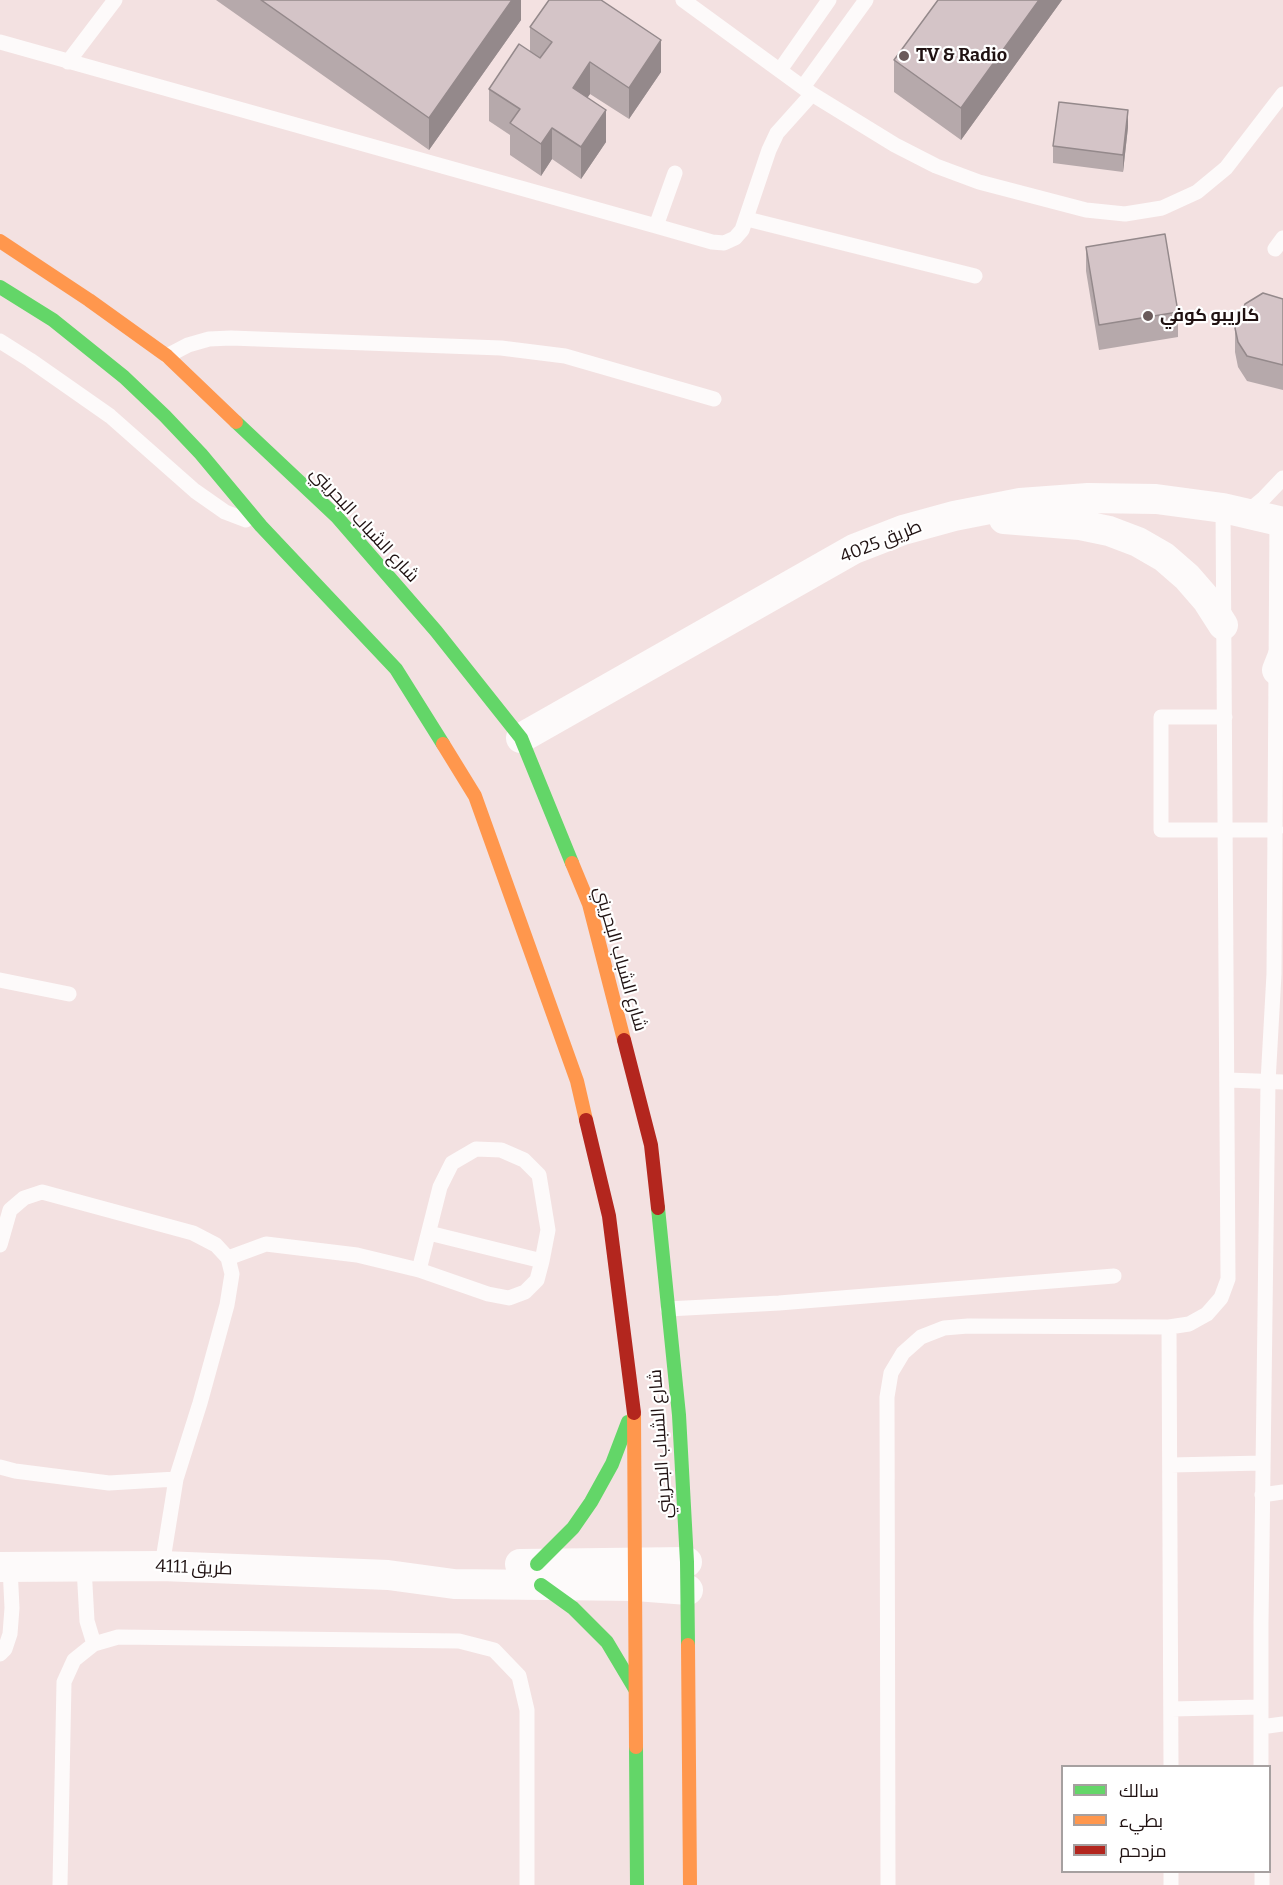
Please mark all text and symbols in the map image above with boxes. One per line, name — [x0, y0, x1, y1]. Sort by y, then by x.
place label: TV & Radio — [916, 45, 1007, 67]
marker: TV & Radio — [897, 49, 911, 63]
place label: كاريبو كوفي — [1160, 305, 1259, 327]
marker: كاريبو كوفي — [1141, 309, 1155, 323]
street label: شارع الشباب البحريني — [305, 463, 423, 587]
street label: طريق 4025 — [837, 516, 925, 568]
street label: شارع الشباب البحريني — [589, 884, 651, 1034]
street label: شارع الشباب البحريني — [645, 1369, 677, 1519]
street label: طريق 4111 — [155, 1556, 233, 1580]
legend — [1061, 1765, 1271, 1873]
text: سالك — [1119, 1780, 1159, 1802]
text: بطيء — [1119, 1810, 1163, 1832]
text: مزدحم — [1119, 1840, 1167, 1862]

